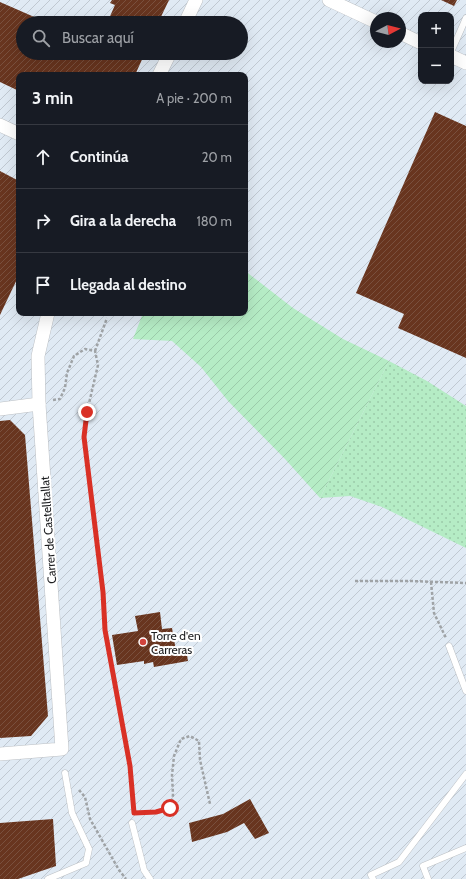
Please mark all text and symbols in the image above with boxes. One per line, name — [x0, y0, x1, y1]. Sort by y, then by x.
north arrow — [370, 12, 406, 48]
map controls — [418, 12, 454, 84]
button: + — [418, 12, 454, 48]
search box — [16, 16, 248, 60]
icon: search — [30, 27, 52, 49]
text: Buscar aquí — [62, 29, 134, 47]
button: − — [418, 48, 454, 84]
text: 3 min — [32, 88, 73, 108]
text: A pie · 200 m — [156, 90, 232, 106]
icon: ahead — [32, 146, 54, 168]
text: Continúa — [70, 148, 128, 166]
text: 20 m — [202, 149, 232, 165]
icon: right — [32, 210, 54, 232]
text: Gira a la derecha — [70, 212, 176, 230]
text: 180 m — [196, 213, 232, 229]
icon: arrive — [32, 274, 54, 296]
text: Llegada al destino — [70, 276, 186, 294]
route end — [78, 403, 96, 421]
street label: Carrer de Castelltallat — [37, 476, 59, 584]
place label: Torre d'en Carreras — [151, 628, 201, 657]
marker: Torre d'en Carreras — [138, 637, 148, 647]
route start — [161, 799, 179, 817]

